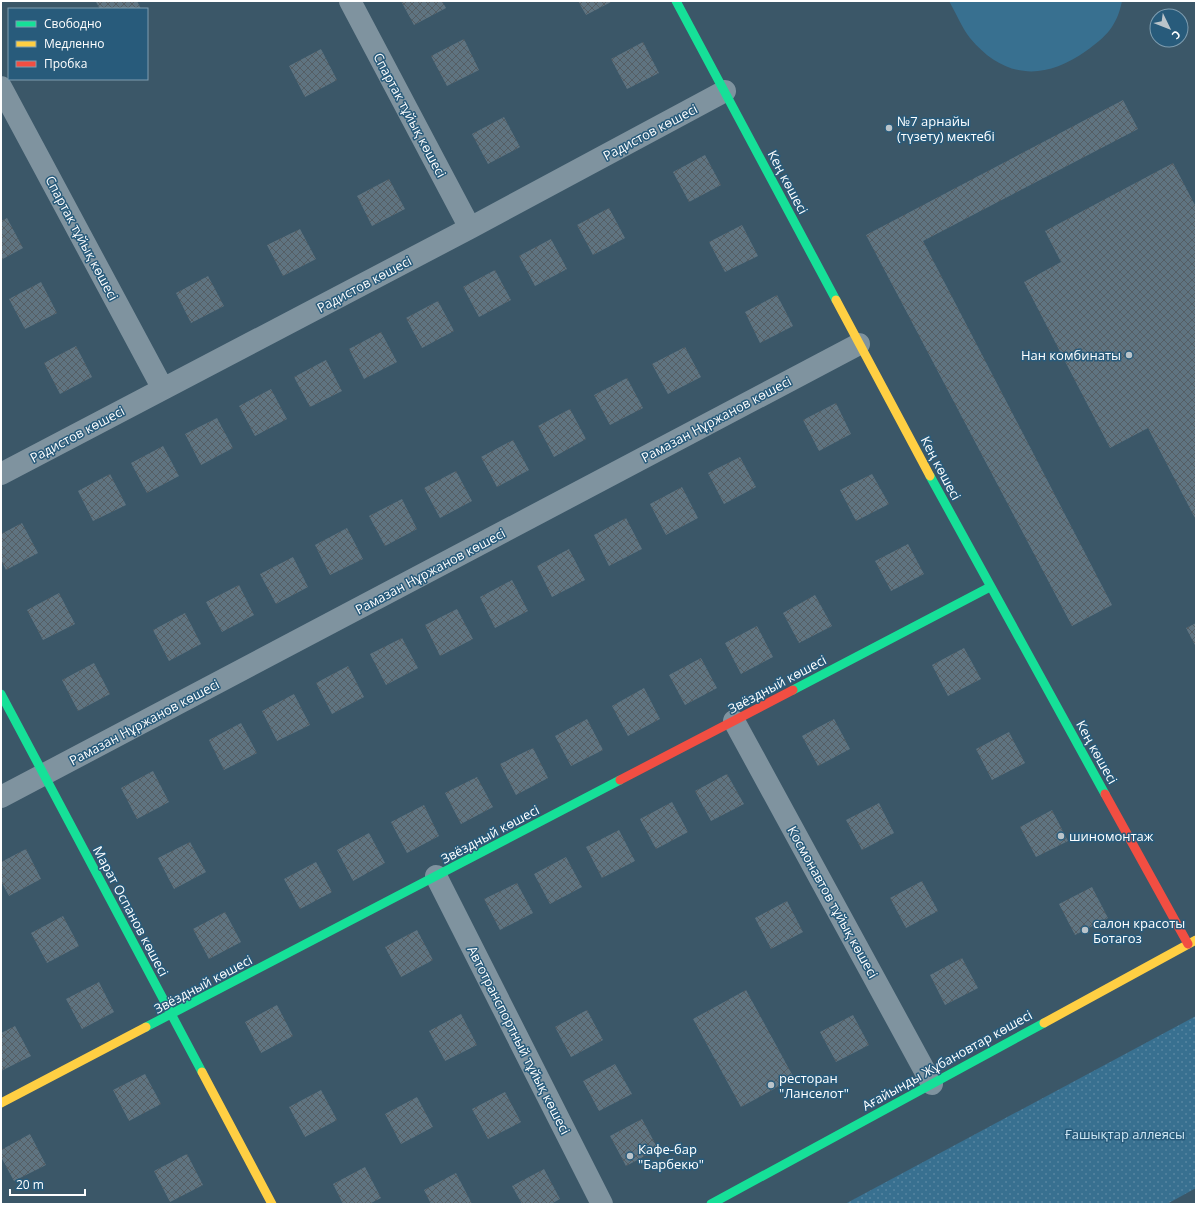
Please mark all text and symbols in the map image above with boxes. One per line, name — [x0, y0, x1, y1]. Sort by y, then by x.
legend — [8, 8, 148, 80]
north arrow — [1149, 8, 1189, 48]
text: Свободно — [44, 15, 102, 32]
text: С — [1169, 27, 1185, 43]
text: Медленно — [44, 35, 104, 52]
street label: Спартак тұйық көшесі — [369, 49, 451, 181]
text: Пробка — [44, 55, 87, 72]
street label: Радистов көшесі — [600, 99, 700, 165]
place label: №7 арнайы (түзету) мектебі — [897, 112, 995, 145]
marker: №7 арнайы (түзету) мектебі — [884, 123, 894, 133]
street label: Кең көшесі — [764, 147, 812, 217]
street label: Спартак тұйық көшесі — [41, 172, 123, 304]
street label: Радистов көшесі — [314, 251, 414, 317]
place label: Нан комбинаты — [1021, 346, 1121, 364]
marker: Нан комбинаты — [1124, 350, 1134, 360]
street label: Рамазан Нұржанов көшесі — [638, 372, 794, 466]
street label: Радистов көшесі — [27, 401, 127, 467]
street label: Кең көшесі — [917, 433, 965, 503]
street label: Рамазан Нұржанов көшесі — [352, 524, 508, 618]
street label: Звёздный көшесі — [725, 650, 829, 718]
street label: Рамазан Нұржанов көшесі — [66, 675, 222, 769]
street label: Кең көшесі — [1072, 717, 1122, 787]
street label: Звёздный көшесі — [438, 800, 542, 868]
street label: Космонавтов тұйық көшесі — [784, 823, 882, 981]
place label: шиномонтаж — [1069, 827, 1154, 845]
marker: шиномонтаж — [1056, 831, 1066, 841]
street label: Марат Оспанов көшесі — [89, 843, 173, 979]
place label: салон красоты Ботагоз — [1093, 914, 1185, 947]
marker: салон красоты Ботагоз — [1080, 925, 1090, 935]
street label: Автотранспортный тұйық көшесі — [463, 943, 575, 1137]
street label: Звёздный көшесі — [151, 950, 255, 1018]
street label: Ағайынды Жұбановтар көшесі — [859, 1006, 1035, 1114]
place label: ресторан "Ланселот" — [779, 1069, 849, 1102]
marker: ресторан "Ланселот" — [766, 1080, 776, 1090]
park label: Ғашықтар аллеясы — [1065, 1125, 1185, 1143]
place label: Кафе-бар "Барбекю" — [638, 1140, 704, 1173]
marker: Кафе-бар "Барбекю" — [625, 1151, 635, 1161]
scale bar — [10, 1171, 85, 1197]
text: 20 m — [16, 1176, 44, 1193]

